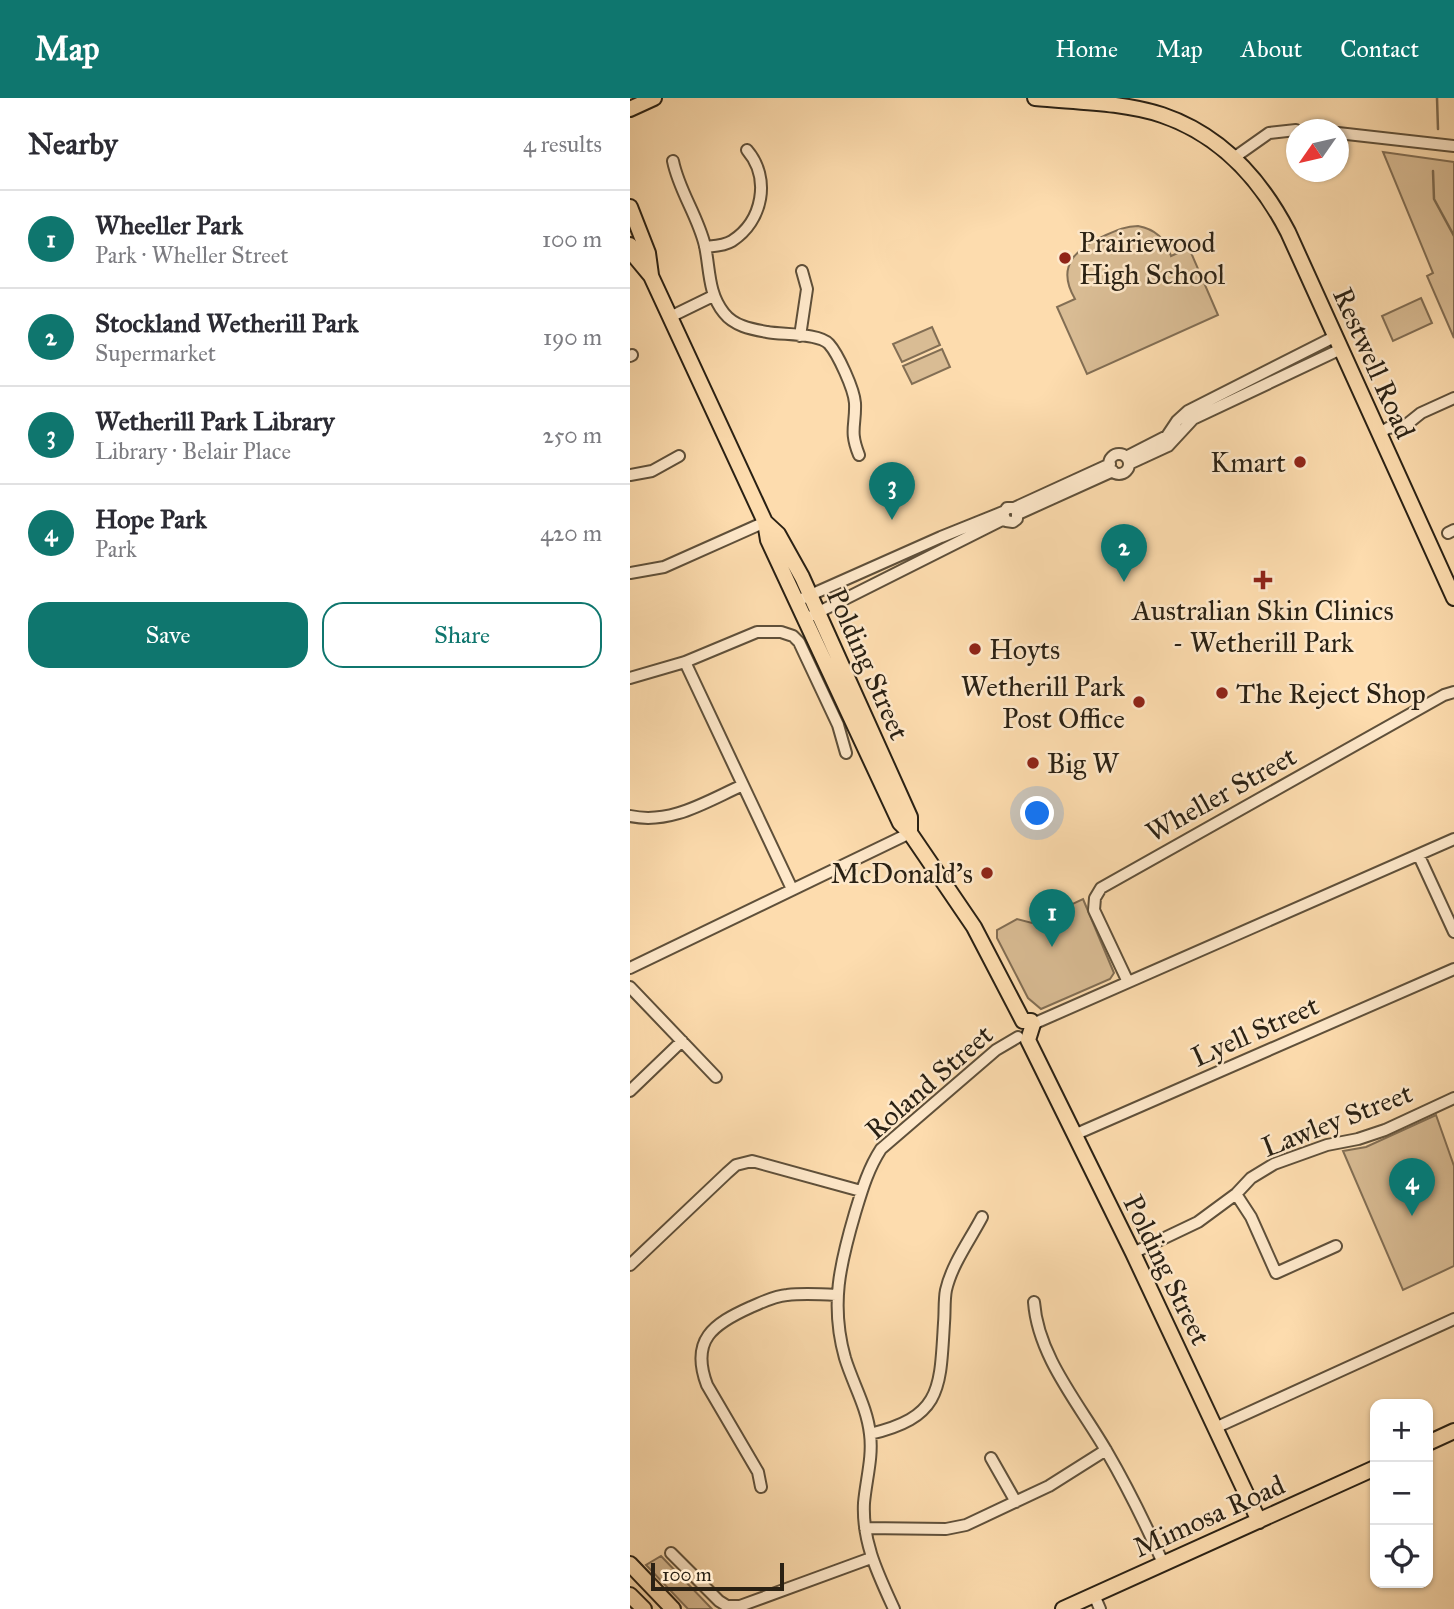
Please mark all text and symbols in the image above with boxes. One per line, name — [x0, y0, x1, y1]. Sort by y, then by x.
text: Map — [35, 29, 99, 69]
text: Home — [1055, 34, 1118, 64]
text: Map — [1156, 34, 1203, 64]
text: About — [1241, 34, 1302, 64]
text: Contact — [1340, 34, 1419, 64]
north arrow — [1286, 119, 1349, 182]
text: Nearby — [28, 126, 118, 162]
text: 4 results — [523, 130, 602, 158]
text: Wheeller Park — [95, 209, 243, 241]
text: 1 — [46, 225, 56, 253]
text: 100 m — [542, 225, 602, 253]
place label: Prairiewood High School — [1079, 225, 1225, 292]
text: Park · Wheller Street — [95, 241, 288, 269]
marker: Prairiewood High School — [1057, 250, 1073, 266]
street label: Restwell Road — [1325, 282, 1423, 444]
text: Stockland Wetherill Park — [95, 307, 359, 339]
text: 2 — [45, 323, 57, 351]
text: 190 m — [543, 323, 602, 351]
text: Supermarket — [95, 339, 216, 367]
text: Wetherill Park Library — [95, 405, 334, 437]
text: 3 — [46, 421, 56, 449]
text: 250 m — [542, 421, 602, 449]
text: Library · Belair Place — [95, 437, 291, 465]
place label: Kmart — [1210, 445, 1286, 480]
marker: Kmart — [1292, 454, 1308, 470]
pin: 3 — [869, 462, 915, 520]
text: Hope Park — [95, 503, 207, 535]
text: 4 — [45, 519, 57, 547]
text: 420 m — [540, 519, 602, 547]
pin: 2 — [1101, 524, 1147, 582]
text: Park — [95, 535, 137, 563]
marker: Australian Skin Clinics - Wetherill Park — [1253, 570, 1273, 590]
street label: Polding Street — [819, 583, 917, 745]
place label: Australian Skin Clinics - Wetherill Park — [1131, 593, 1394, 660]
button: Save — [28, 602, 308, 668]
button: Share — [322, 602, 602, 668]
place label: Hoyts — [989, 632, 1060, 667]
marker: Hoyts — [967, 641, 983, 657]
place label: Wetherill Park Post Office — [961, 669, 1125, 736]
place label: The Reject Shop — [1236, 676, 1426, 711]
marker: The Reject Shop — [1214, 685, 1230, 701]
marker: Wetherill Park Post Office — [1131, 694, 1147, 710]
street label: Wheller Street — [1140, 738, 1302, 850]
place label: Big W — [1047, 746, 1120, 781]
marker: Big W — [1025, 755, 1041, 771]
your location — [1020, 796, 1054, 830]
place label: McDonald's — [831, 856, 973, 891]
marker: McDonald's — [979, 865, 995, 881]
pin: 1 — [1029, 889, 1075, 947]
street label: Lyell Street — [1186, 987, 1324, 1075]
street label: Roland Street — [858, 1017, 1000, 1147]
street label: Lawley Street — [1257, 1075, 1417, 1165]
pin: 4 — [1389, 1158, 1435, 1216]
street label: Polding Street — [1116, 1189, 1218, 1351]
map controls — [1370, 1399, 1433, 1588]
button: + — [1370, 1399, 1433, 1462]
button: − — [1370, 1462, 1433, 1525]
street label: Mimosa Road — [1128, 1467, 1290, 1565]
button: locate — [1370, 1525, 1433, 1588]
scale bar — [651, 1560, 784, 1592]
text: 100 m — [662, 1563, 712, 1586]

